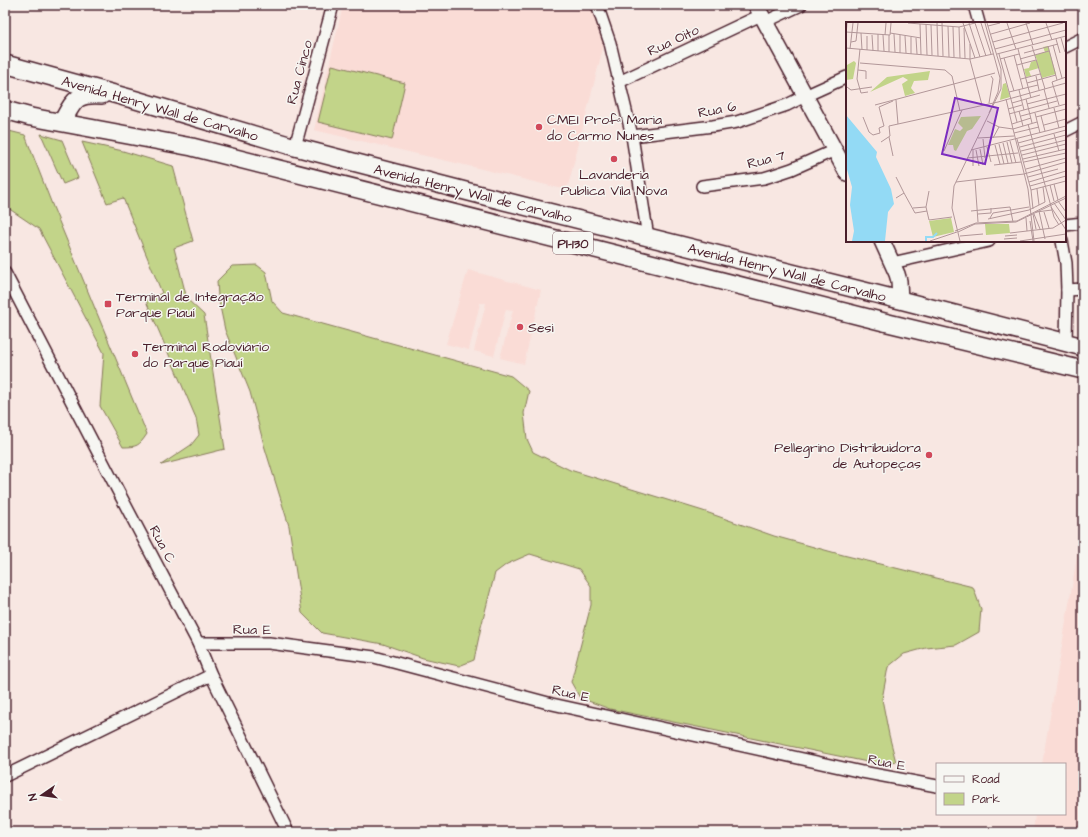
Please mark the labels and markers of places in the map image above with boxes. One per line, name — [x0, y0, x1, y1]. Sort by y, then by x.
place label: CMEI Profª Maria do Carmo Nunes — [547, 110, 662, 146]
marker: CMEI Profª Maria do Carmo Nunes — [534, 122, 544, 132]
marker: Lavanderia Publica Vila Nova — [609, 154, 619, 164]
place label: Lavanderia Publica Vila Nova — [561, 165, 667, 201]
place label: Terminal de Integração Parque Piauí — [116, 287, 264, 323]
marker: Terminal de Integração Parque Piauí — [103, 299, 113, 309]
place label: Sesi — [528, 318, 554, 338]
marker: Sesi — [515, 322, 525, 332]
place label: Terminal Rodoviário do Parque Piauí — [143, 337, 269, 373]
marker: Terminal Rodoviário do Parque Piauí — [130, 349, 140, 359]
place label: Pellegrino Distribuidora de Autopeças — [774, 438, 921, 474]
marker: Pellegrino Distribuidora de Autopeças — [924, 450, 934, 460]

